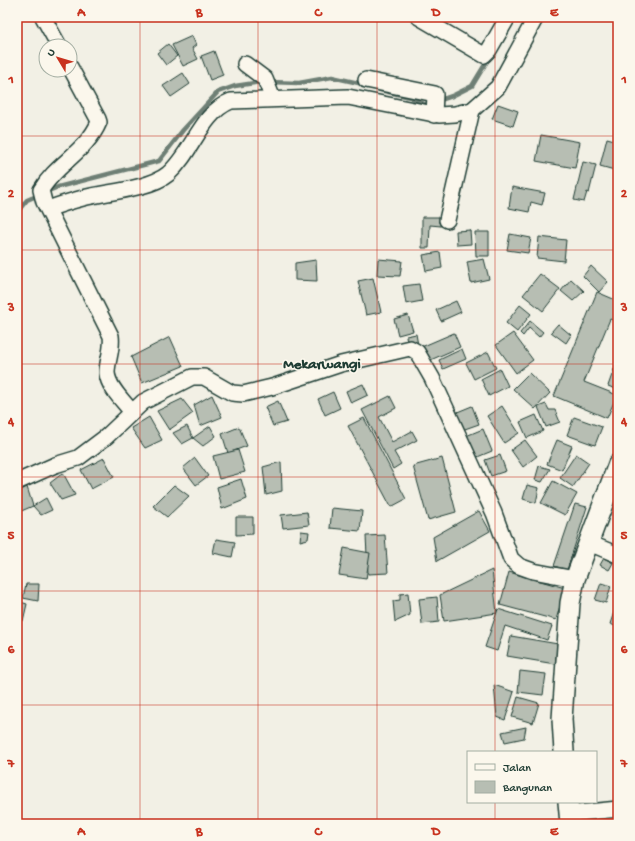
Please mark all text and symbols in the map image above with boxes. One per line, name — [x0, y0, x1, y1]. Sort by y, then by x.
text: A — [76, 6, 86, 21]
text: B — [195, 6, 204, 21]
text: C — [313, 6, 323, 21]
text: D — [431, 6, 441, 21]
text: E — [550, 6, 559, 21]
north arrow — [38, 38, 78, 78]
text: U — [45, 46, 59, 59]
text: 1 — [7, 73, 14, 88]
text: 1 — [620, 73, 627, 88]
text: 2 — [8, 187, 15, 202]
text: 2 — [621, 187, 628, 202]
text: 3 — [7, 301, 15, 316]
text: 3 — [620, 301, 628, 316]
district label: Mekarwangi — [283, 356, 361, 374]
text: 4 — [7, 415, 15, 430]
text: 4 — [620, 415, 628, 430]
text: 5 — [8, 529, 15, 544]
text: 5 — [621, 529, 628, 544]
text: 6 — [8, 643, 15, 658]
text: 6 — [621, 643, 628, 658]
legend — [467, 751, 597, 803]
text: 7 — [7, 757, 16, 772]
text: 7 — [620, 757, 629, 772]
text: Jalan — [503, 762, 531, 776]
text: Bangunan — [502, 782, 552, 796]
text: A — [76, 825, 86, 840]
text: B — [195, 825, 204, 840]
text: C — [313, 825, 323, 840]
text: D — [431, 825, 441, 840]
text: E — [550, 825, 559, 840]

